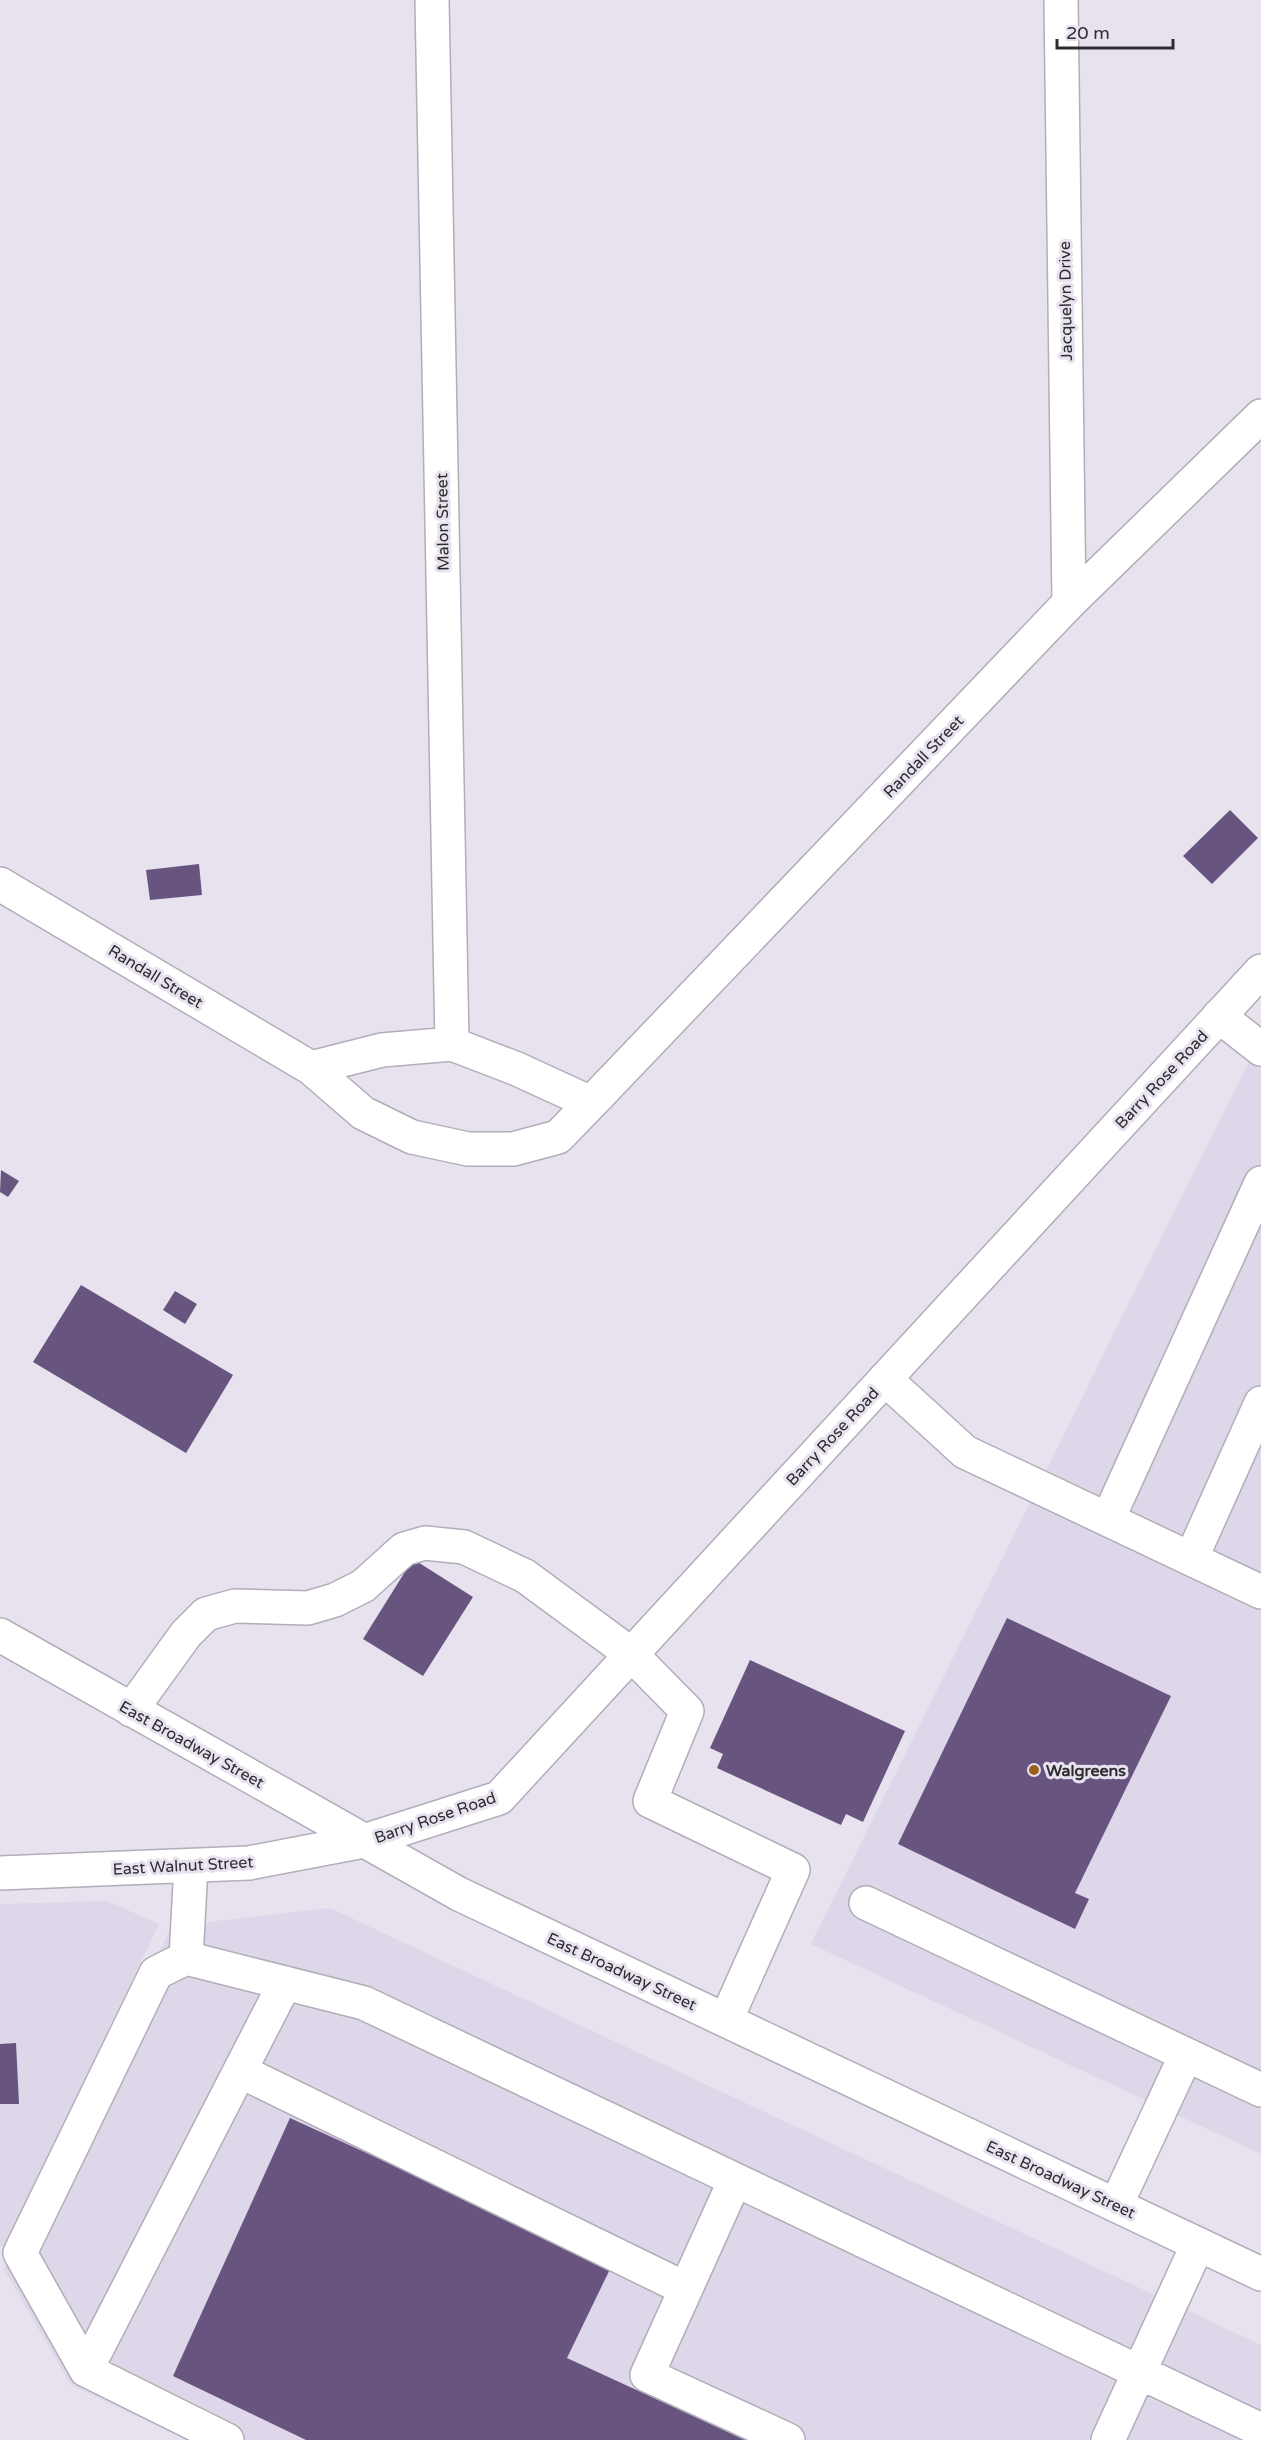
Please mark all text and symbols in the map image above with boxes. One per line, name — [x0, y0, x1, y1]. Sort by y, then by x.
scale bar — [1057, 12, 1172, 50]
text: 20 m — [1066, 22, 1110, 44]
street label: Jacquelyn Drive — [1055, 241, 1077, 361]
street label: Malon Street — [432, 473, 454, 571]
street label: Randall Street — [879, 711, 968, 802]
street label: Randall Street — [104, 941, 207, 1013]
street label: Barry Rose Road — [1111, 1026, 1212, 1133]
street label: Barry Rose Road — [782, 1383, 883, 1490]
street label: East Broadway Street — [116, 1697, 267, 1793]
place label: Walgreens — [1046, 1761, 1126, 1781]
marker: Walgreens — [1027, 1763, 1041, 1777]
street label: Barry Rose Road — [372, 1788, 499, 1848]
street label: East Walnut Street — [112, 1852, 254, 1880]
street label: East Broadway Street — [544, 1928, 699, 2015]
street label: East Broadway Street — [983, 2136, 1138, 2223]

